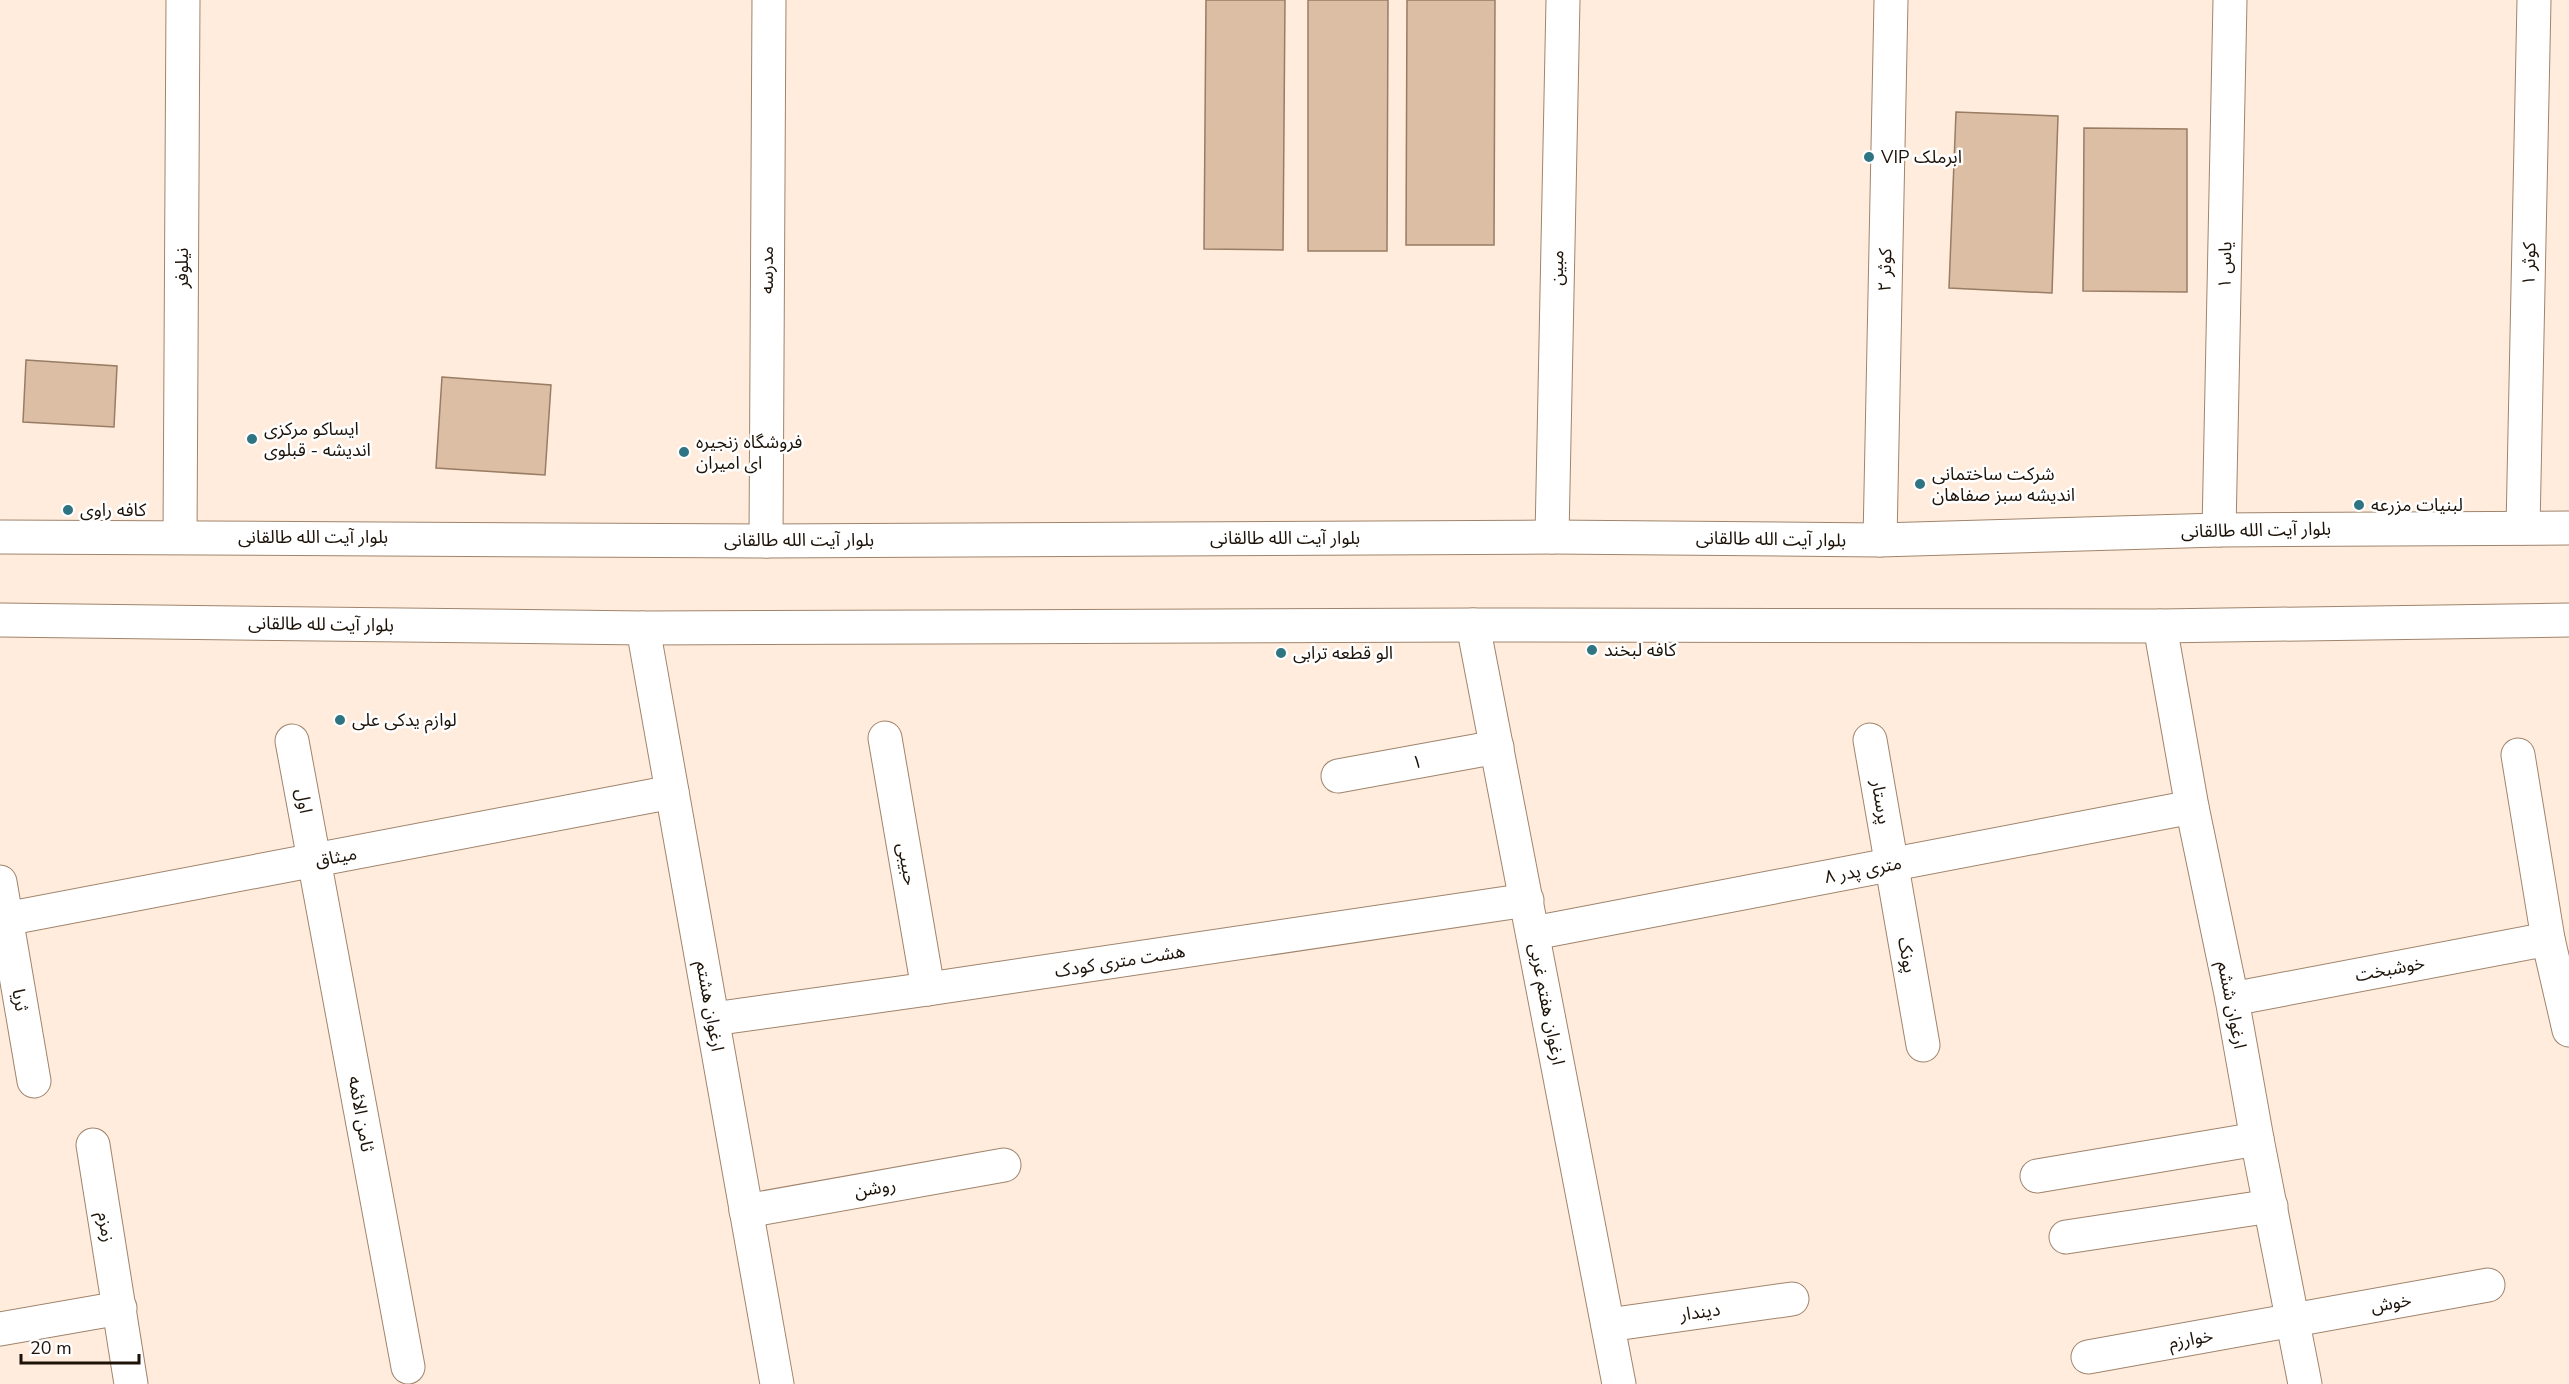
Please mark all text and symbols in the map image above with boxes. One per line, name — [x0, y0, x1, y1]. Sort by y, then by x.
place label: VIP ابرملک — [1880, 145, 1962, 169]
marker: VIP ابرملک — [1862, 150, 1876, 164]
street label: یاس ۱ — [2213, 241, 2237, 289]
street label: کوثر ۱ — [2517, 242, 2541, 286]
street label: مدرسه — [755, 246, 779, 294]
street label: نیلوفر — [170, 248, 194, 289]
street label: کوثر ۲ — [1873, 248, 1897, 292]
street label: مبین — [1545, 250, 1569, 286]
place label: ایساکو مرکزی اندیشه - قبلوی — [264, 417, 371, 462]
place label: فروشگاه زنجیره ای امیران — [696, 430, 802, 475]
marker: ایساکو مرکزی اندیشه - قبلوی — [245, 432, 259, 446]
marker: فروشگاه زنجیره ای امیران — [677, 445, 691, 459]
place label: شرکت ساختمانی اندیشه سبز صفاهان — [1932, 462, 2075, 507]
marker: شرکت ساختمانی اندیشه سبز صفاهان — [1913, 477, 1927, 491]
place label: لبنیات مزرعه — [2371, 493, 2463, 517]
place label: کافه راوی — [80, 498, 147, 522]
marker: لبنیات مزرعه — [2352, 498, 2366, 512]
marker: کافه راوی — [61, 503, 75, 517]
street label: بلوار آیت الله طالقانی — [2181, 517, 2331, 543]
street label: بلوار آیت الله طالقانی — [238, 525, 388, 549]
street label: بلوار آیت الله طالقانی — [1210, 526, 1360, 550]
street label: بلوار آیت الله طالقانی — [1696, 526, 1846, 552]
street label: بلوار آیت الله طالقانی — [724, 528, 874, 552]
street label: بلوار آیت لله طالقانی — [248, 611, 394, 637]
place label: کافه لبخند — [1604, 638, 1677, 662]
place label: الو قطعه ترابی — [1293, 641, 1393, 665]
marker: کافه لبخند — [1585, 643, 1599, 657]
marker: الو قطعه ترابی — [1274, 646, 1288, 660]
place label: لوازم یدکی علی — [352, 708, 457, 734]
marker: لوازم یدکی علی — [333, 713, 347, 727]
street label: ۱ — [1410, 749, 1424, 775]
street label: پرستار — [1865, 777, 1896, 826]
street label: اول — [290, 787, 318, 815]
street label: میثاق — [313, 841, 359, 873]
street label: حبیبی — [891, 841, 923, 887]
street label: ۸ متری پدر — [1822, 851, 1904, 889]
street label: پونک — [1892, 935, 1922, 975]
street label: هشت متری کودک — [1053, 939, 1187, 983]
street label: ارغوان هفتم غربی — [1522, 941, 1571, 1067]
street label: خوشبخت — [2353, 950, 2427, 988]
street label: ارغوان هشتم — [689, 959, 730, 1053]
street label: ارغوان ششم — [2211, 959, 2252, 1051]
street label: ثریا — [6, 987, 34, 1013]
street label: ثامن الائمه — [343, 1074, 379, 1154]
street label: روشن — [852, 1173, 898, 1203]
street label: زمزم — [90, 1210, 120, 1244]
street label: خوش — [2369, 1288, 2413, 1318]
street label: دیندار — [1677, 1297, 1722, 1327]
street label: خوارزم — [2167, 1323, 2215, 1357]
scale bar — [21, 1327, 140, 1365]
text: 20 m — [30, 1336, 72, 1360]

